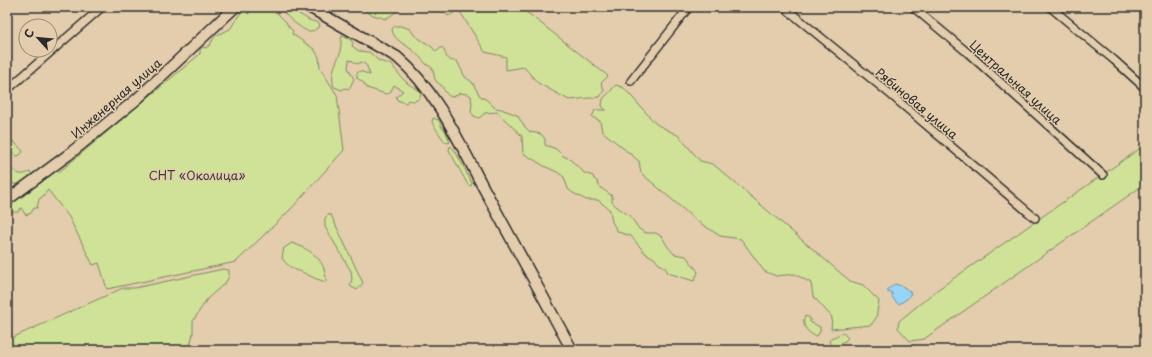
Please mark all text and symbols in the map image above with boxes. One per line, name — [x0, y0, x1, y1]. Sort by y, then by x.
north arrow — [18, 18, 58, 58]
text: С — [19, 26, 38, 41]
street label: Центральная улица — [966, 36, 1066, 129]
street label: Инженерная улица — [67, 53, 165, 142]
street label: Рябиновая улица — [872, 63, 962, 143]
park label: СНТ «Околица» — [149, 166, 245, 184]

